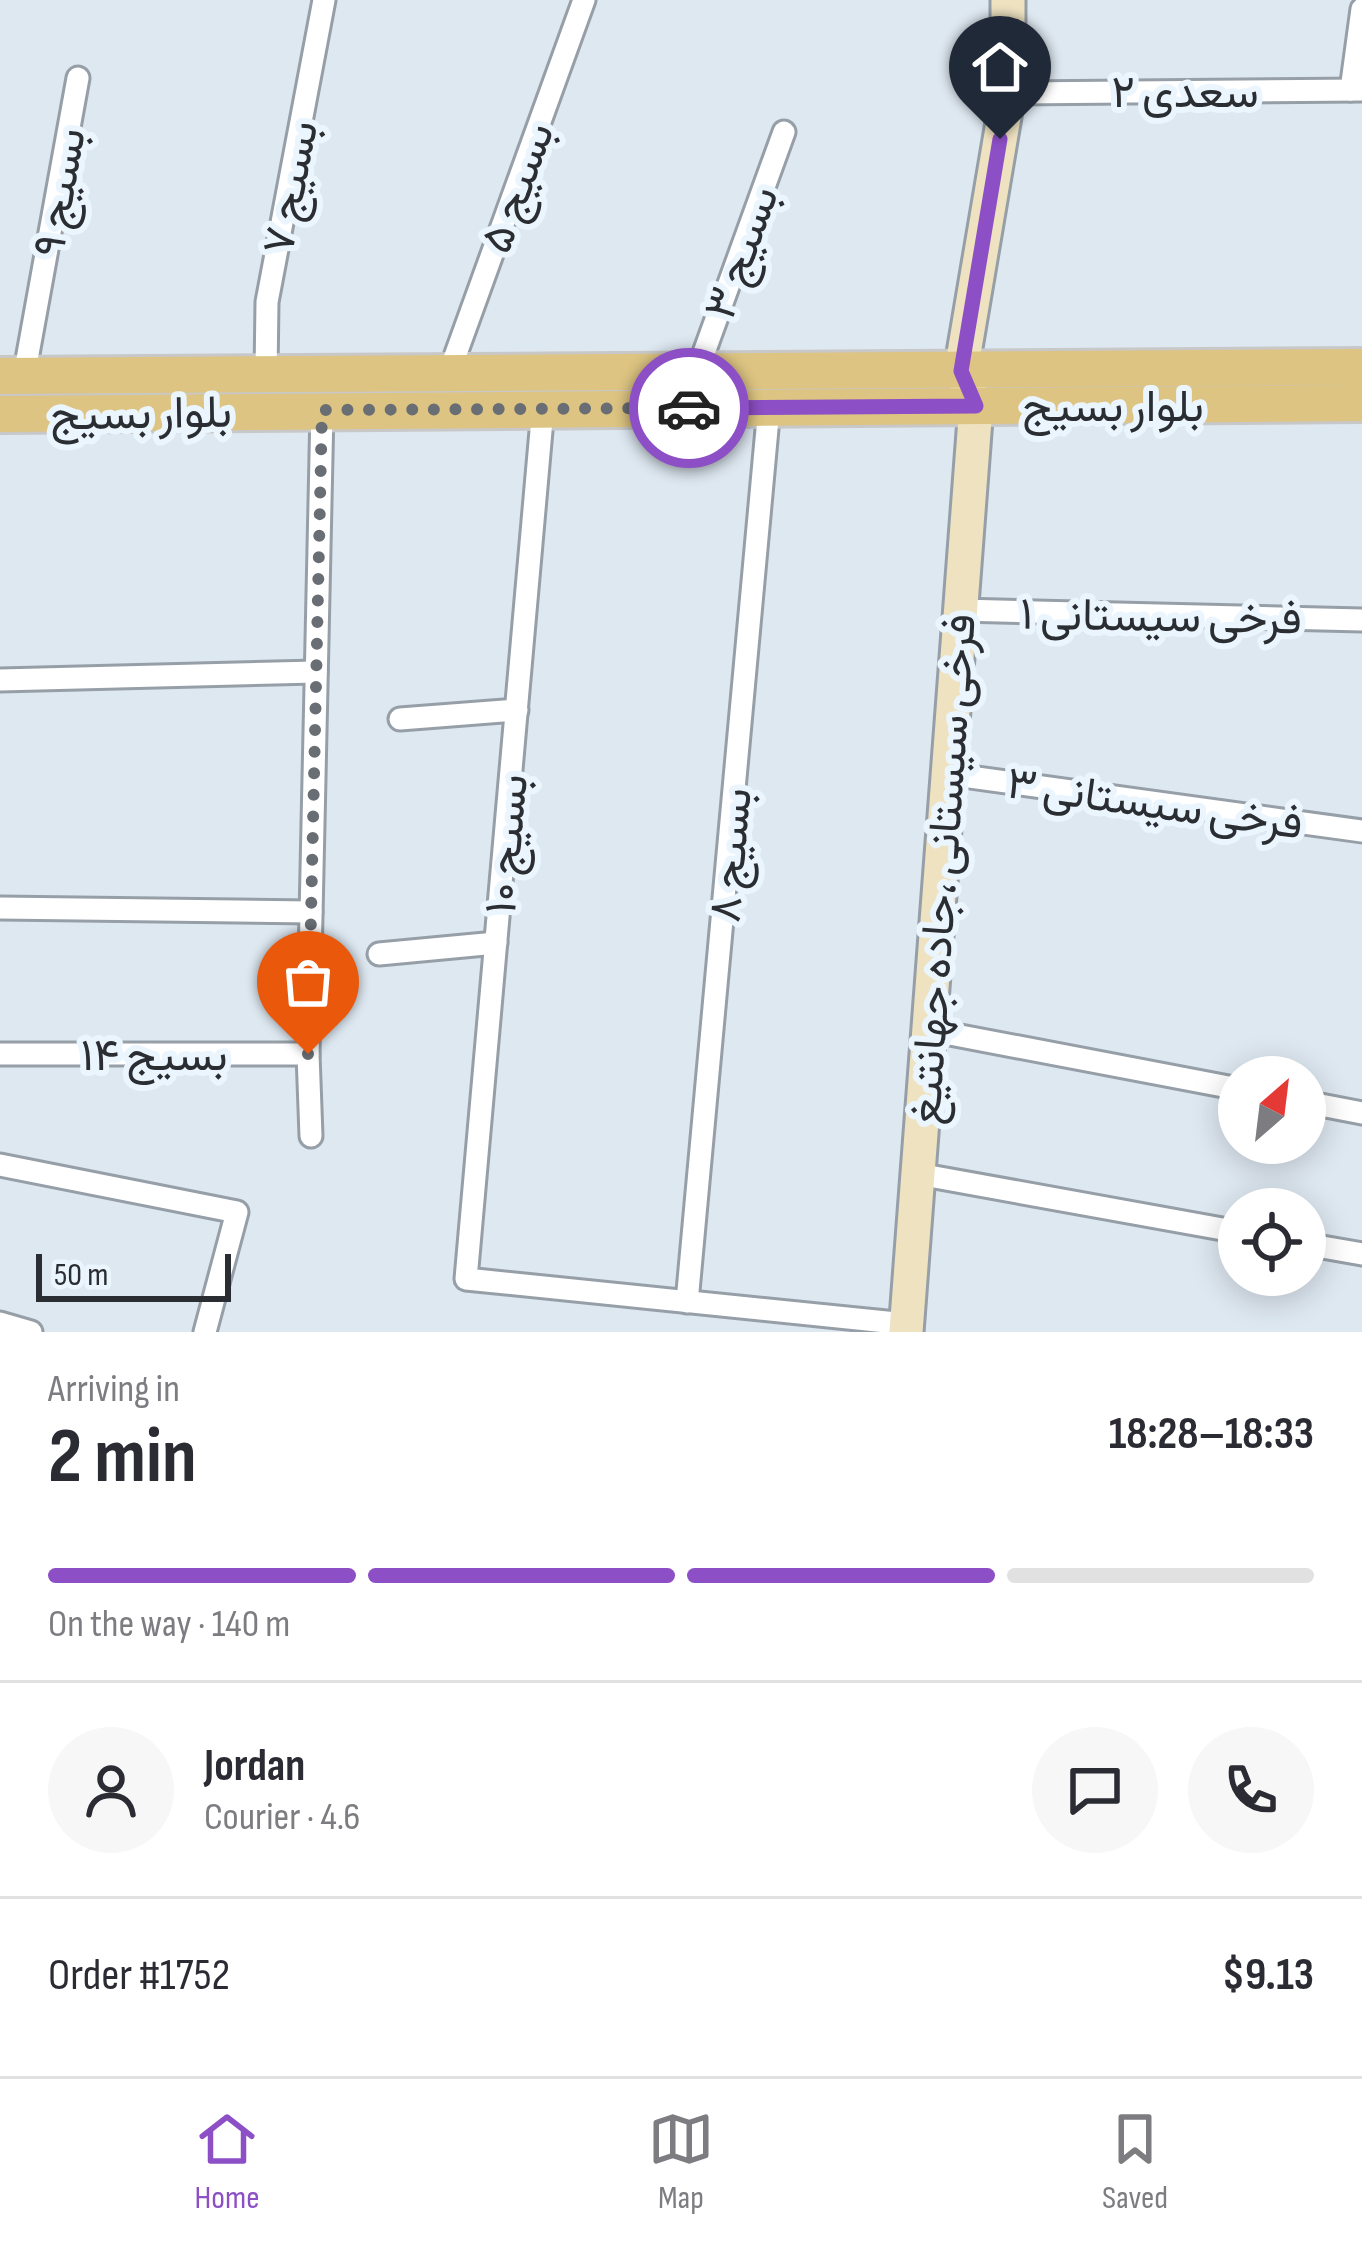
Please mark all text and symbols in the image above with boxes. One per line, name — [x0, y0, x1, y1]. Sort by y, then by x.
pin — [949, 16, 1051, 139]
icon: home — [967, 34, 1033, 100]
street label: سعدی ۲ — [1111, 66, 1259, 121]
street label: بسیج ۵ — [469, 115, 568, 261]
street label: بسیج ۷ — [252, 116, 332, 259]
street label: بسیج ۹ — [22, 124, 100, 261]
street label: بسیج ۳ — [693, 179, 793, 327]
courier — [629, 348, 749, 468]
icon: car — [656, 375, 722, 441]
street label: بلوار بسیج — [1022, 380, 1204, 436]
street label: بلوار بسیج — [50, 385, 232, 445]
street label: فرخی سیستانی ۱ — [1020, 588, 1302, 647]
street label: فرخی سیستانی ،جاده جهانتیغ — [898, 612, 990, 1126]
street label: فرخی سیستانی ۳ — [1003, 756, 1306, 852]
street label: بسیج ۱۰ — [474, 772, 542, 917]
street label: بسیج ۸ — [698, 786, 766, 925]
pin — [257, 931, 359, 1054]
icon: bag — [275, 949, 341, 1015]
street label: بسیج ۱۴ — [81, 1029, 227, 1085]
north arrow — [1218, 1056, 1326, 1164]
map controls — [1218, 1056, 1326, 1296]
button: locate — [1218, 1188, 1326, 1296]
scale bar — [36, 1248, 231, 1301]
text: 50 m — [54, 1255, 108, 1295]
text: Arriving in — [48, 1366, 180, 1413]
text: 18:28–18:33 — [1109, 1407, 1314, 1462]
text: 2 min — [48, 1411, 197, 1504]
text: On the way · 140 m — [48, 1601, 290, 1648]
button: person — [48, 1727, 174, 1853]
button: chat — [1032, 1727, 1158, 1853]
button: phone — [1188, 1727, 1314, 1853]
text: Jordan — [204, 1739, 305, 1794]
text: Courier · 4.6 — [204, 1794, 360, 1841]
text: Order #1752 — [48, 1948, 230, 2003]
text: $9.13 — [1222, 1948, 1314, 2003]
tab: Home — [194, 2106, 260, 2218]
tab: Map — [648, 2106, 714, 2218]
tab: Saved — [1102, 2106, 1168, 2218]

